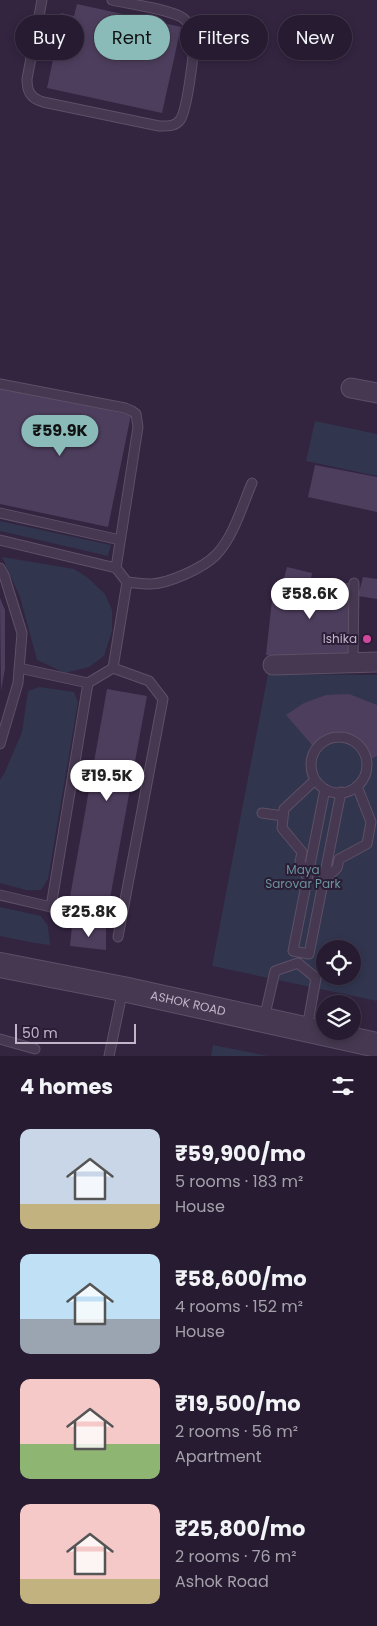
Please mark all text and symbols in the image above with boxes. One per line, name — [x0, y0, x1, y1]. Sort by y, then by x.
chip: Buy — [15, 15, 84, 60]
chip: Rent — [94, 15, 170, 60]
chip: Filters — [180, 15, 268, 60]
chip: New — [278, 15, 352, 60]
pin: ₹59.9K — [19, 414, 101, 457]
text: ₹59.9K — [32, 419, 88, 442]
pin: ₹58.6K — [269, 578, 351, 620]
text: ₹58.6K — [282, 582, 338, 605]
place label: Ishika — [323, 630, 357, 647]
marker: Ishika — [361, 633, 373, 645]
pin: ₹19.5K — [66, 760, 148, 802]
text: ₹19.5K — [81, 764, 133, 787]
park label: Maya Sarovar Park — [265, 861, 342, 892]
pin: ₹25.8K — [48, 896, 130, 938]
text: ₹25.8K — [61, 900, 117, 923]
map controls — [316, 940, 361, 1040]
button: locate — [316, 940, 361, 985]
street label: ASHOK ROAD — [149, 986, 227, 1019]
button: layers — [316, 995, 361, 1040]
scale bar — [15, 1021, 136, 1044]
text: 50 m — [22, 1023, 58, 1043]
text: 4 homes — [20, 1072, 113, 1101]
icon: filters — [329, 1072, 357, 1100]
text: ₹59,900/mo — [175, 1139, 306, 1168]
icon: home — [60, 1149, 120, 1209]
text: 5 rooms · 183 m² — [175, 1170, 303, 1193]
text: House — [175, 1195, 225, 1218]
text: ₹58,600/mo — [175, 1264, 307, 1293]
icon: home — [60, 1274, 120, 1334]
text: 4 rooms · 152 m² — [175, 1295, 303, 1318]
text: House — [175, 1320, 225, 1343]
text: ₹19,500/mo — [175, 1389, 301, 1418]
icon: home — [60, 1399, 120, 1459]
text: 2 rooms · 56 m² — [175, 1420, 298, 1443]
text: Apartment — [175, 1445, 262, 1468]
text: ₹25,800/mo — [175, 1514, 305, 1543]
icon: home — [60, 1524, 120, 1584]
text: 2 rooms · 76 m² — [175, 1545, 297, 1568]
text: Ashok Road — [175, 1570, 269, 1593]

